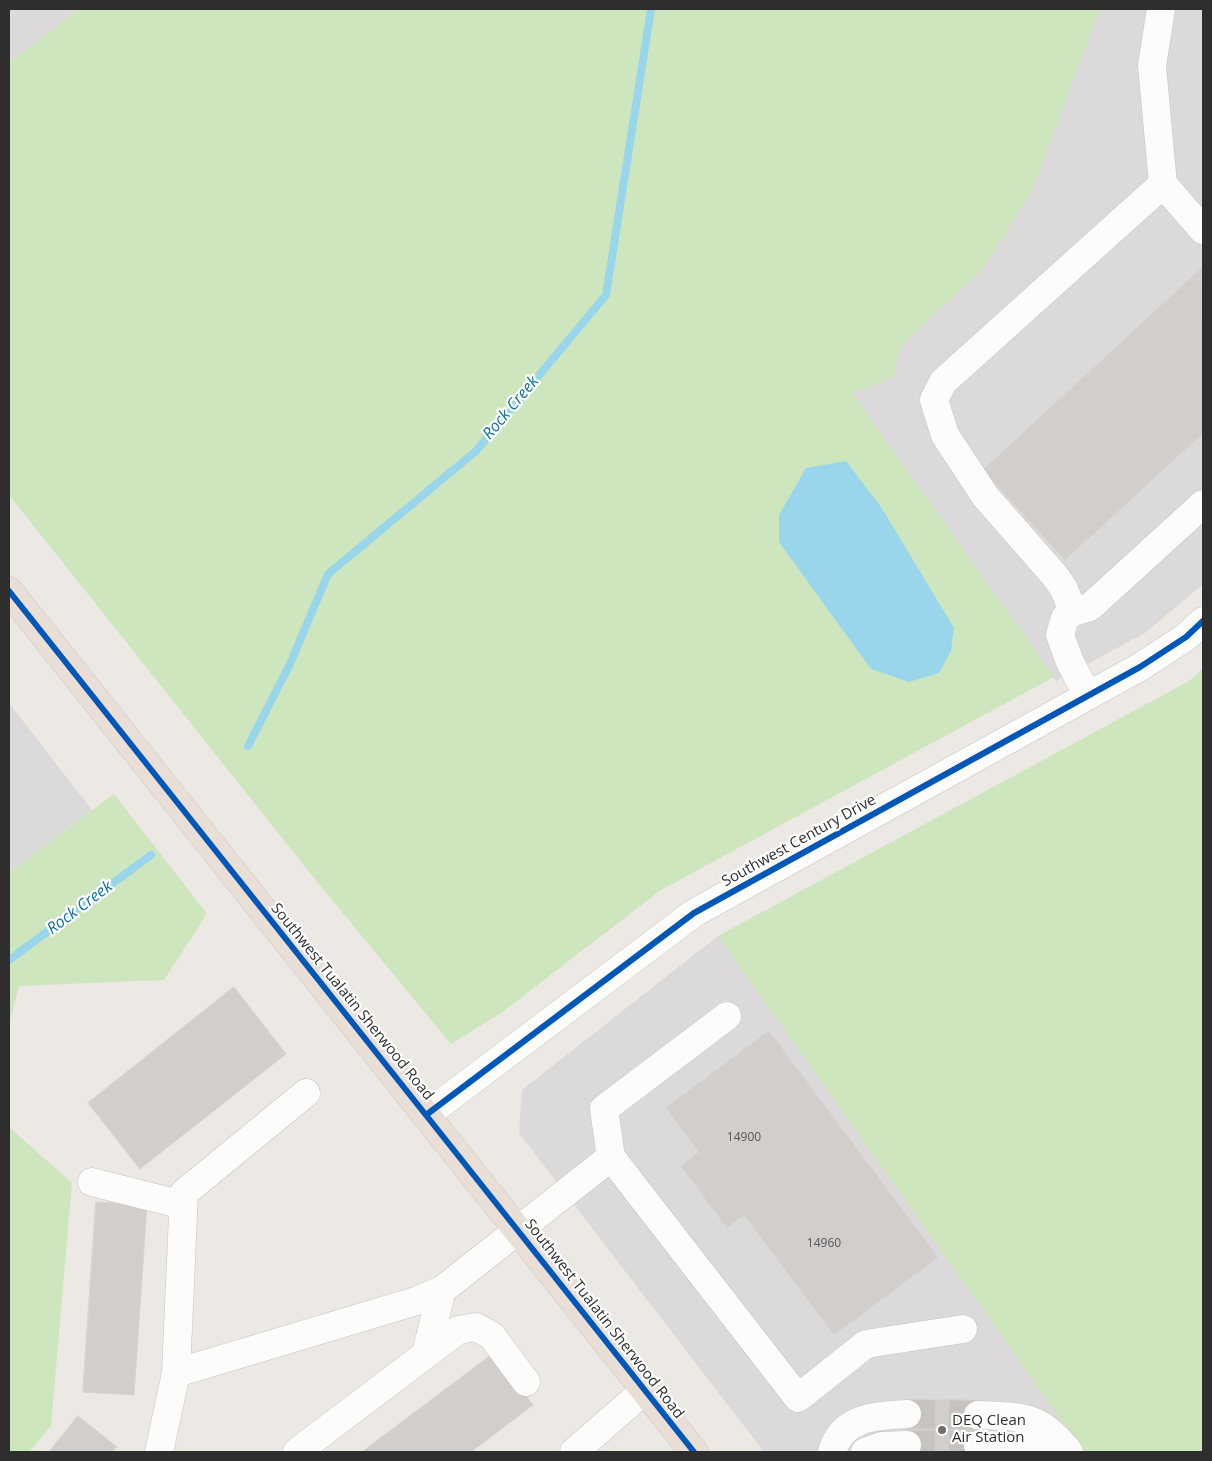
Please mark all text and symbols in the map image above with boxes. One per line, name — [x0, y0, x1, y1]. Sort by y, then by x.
water label: Rock Creek — [479, 372, 543, 444]
street label: Southwest Century Drive — [719, 791, 879, 891]
water label: Rock Creek — [44, 877, 116, 939]
street label: Southwest Tualatin Sherwood Road — [267, 900, 437, 1104]
house number: 14900 — [727, 1131, 761, 1145]
street label: Southwest Tualatin Sherwood Road — [521, 1216, 687, 1422]
house number: 14960 — [807, 1237, 841, 1251]
place label: DEQ Clean Air Station — [952, 1412, 1026, 1447]
marker: DEQ Clean Air Station — [936, 1424, 948, 1436]

